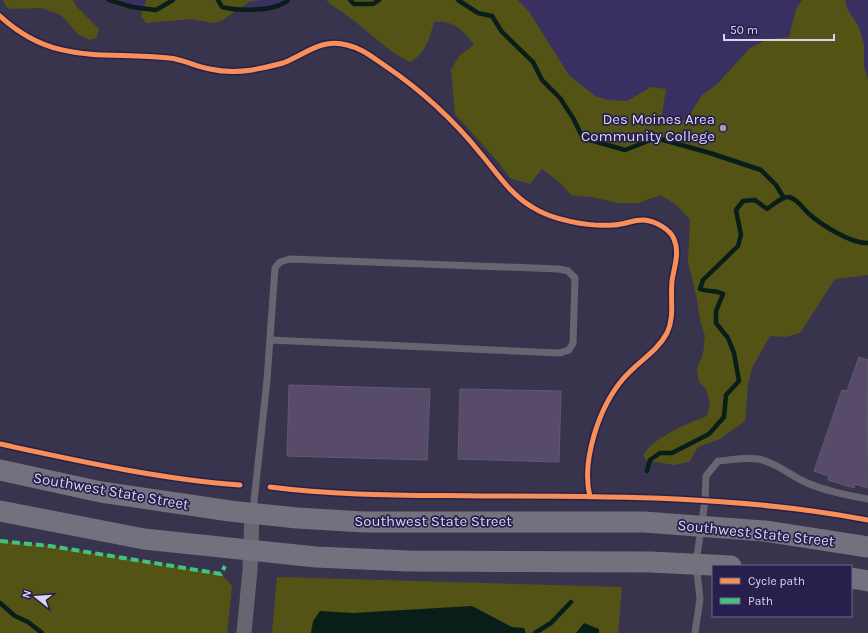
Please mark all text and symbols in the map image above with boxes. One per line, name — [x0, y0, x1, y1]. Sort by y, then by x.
scale bar — [724, 16, 834, 42]
text: 50 m — [730, 23, 758, 37]
place label: Des Moines Area Community College — [581, 110, 715, 145]
marker: Des Moines Area Community College — [718, 123, 728, 133]
street label: Southwest State Street — [32, 468, 191, 514]
street label: Southwest State Street — [354, 512, 512, 530]
street label: Southwest State Street — [677, 516, 836, 550]
legend — [712, 565, 852, 617]
text: Cycle path — [748, 574, 805, 588]
north arrow — [16, 577, 56, 617]
text: N — [20, 589, 34, 600]
text: Path — [748, 594, 773, 608]

